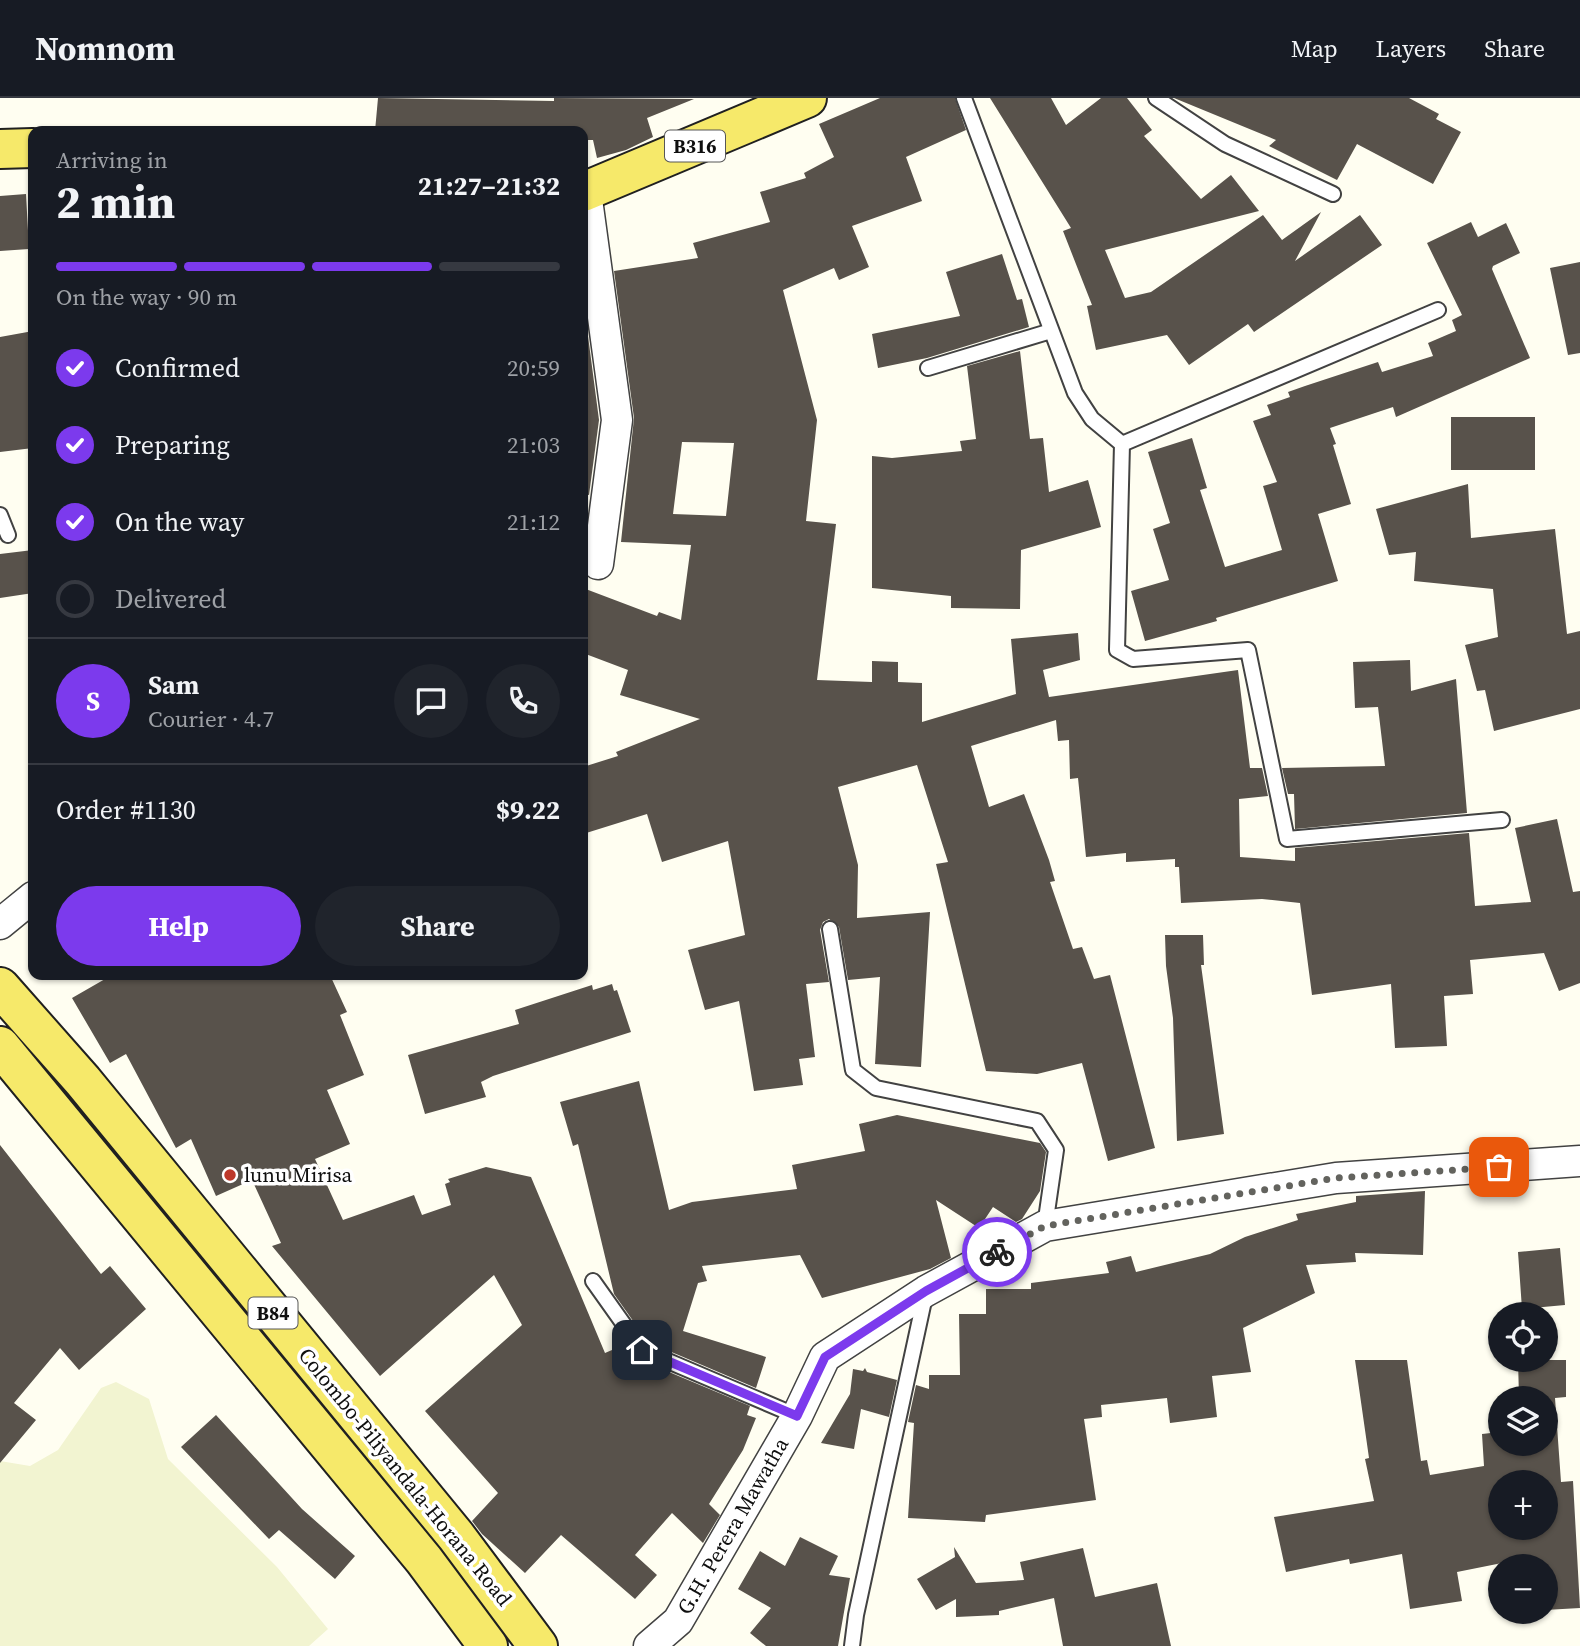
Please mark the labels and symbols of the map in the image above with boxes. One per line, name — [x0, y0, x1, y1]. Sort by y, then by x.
road number: B316 — [665, 130, 725, 162]
pin — [1469, 1137, 1529, 1197]
place label: lunu Mirisa — [244, 1160, 353, 1189]
marker: lunu Mirisa — [222, 1167, 238, 1183]
courier — [962, 1217, 1032, 1287]
road number: B84 — [248, 1298, 298, 1329]
pin — [612, 1320, 672, 1380]
street label: Colombo-Piliyandala-Horana Road — [292, 1341, 519, 1612]
street label: G.H. Perera Mawatha — [670, 1432, 795, 1620]

